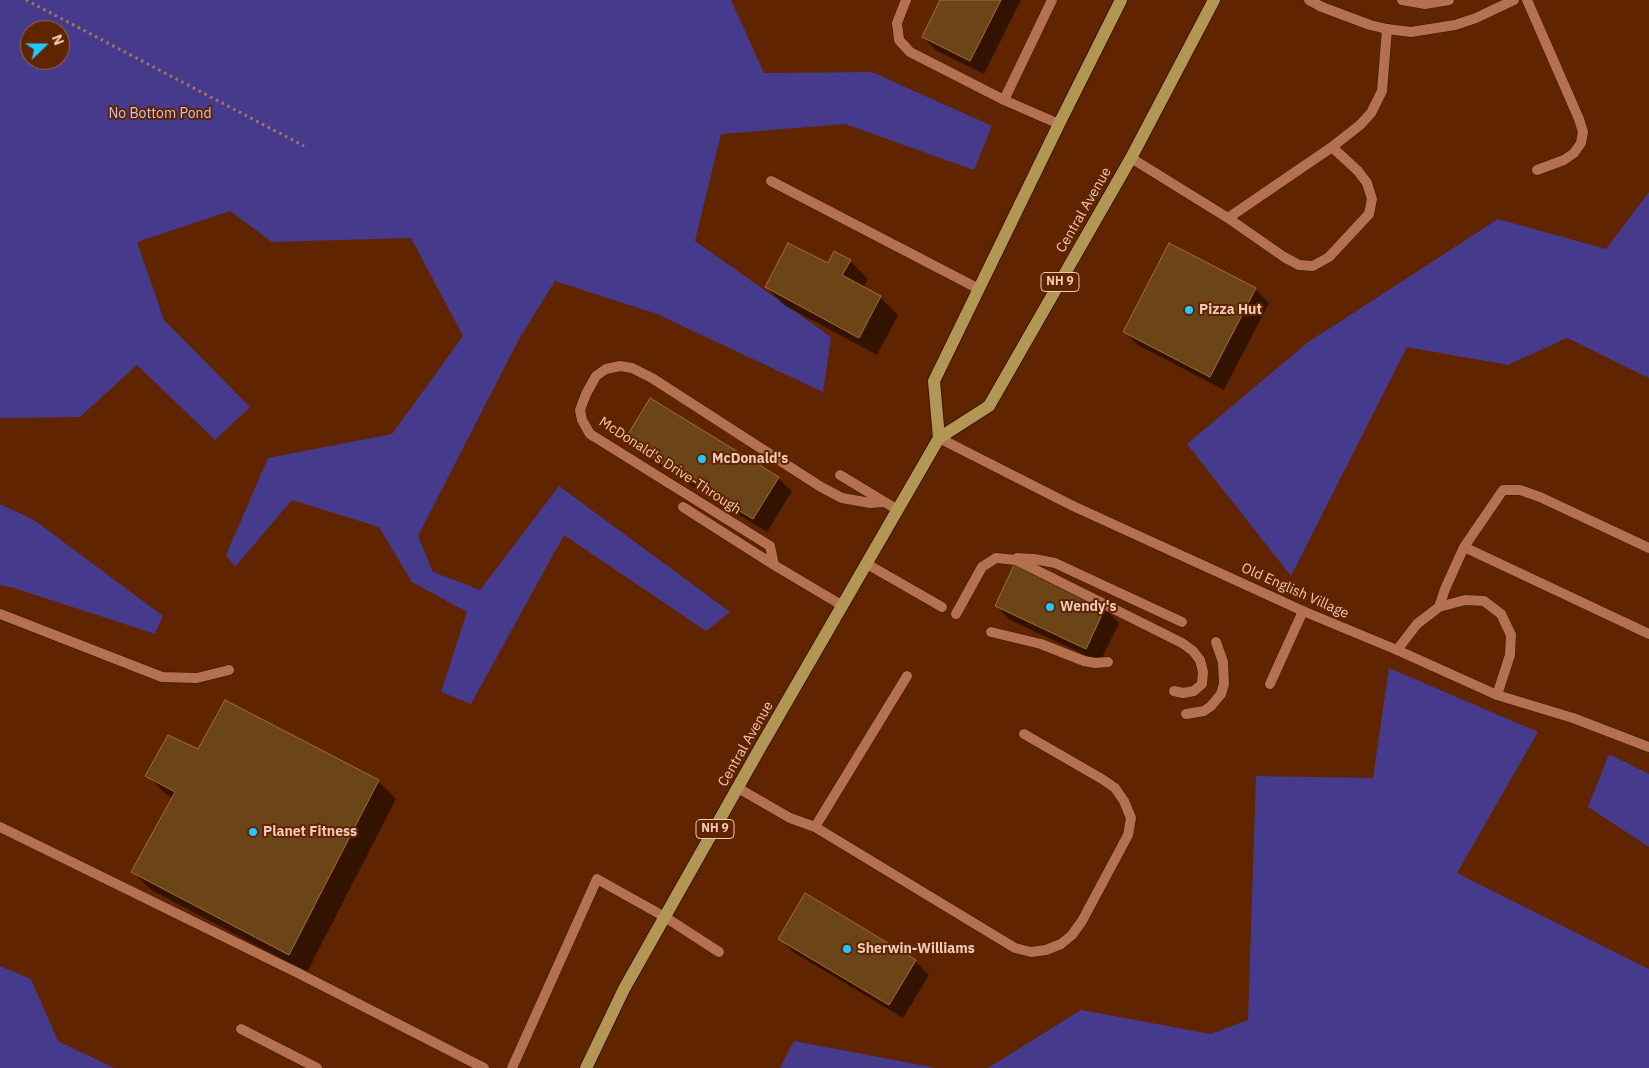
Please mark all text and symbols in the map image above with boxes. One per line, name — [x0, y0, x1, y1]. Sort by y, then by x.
north arrow — [20, 20, 70, 70]
text: N — [48, 32, 68, 48]
park label: No Bottom Pond — [108, 106, 212, 122]
street label: Central Avenue — [1053, 164, 1115, 256]
road number: NH 9 — [1041, 272, 1079, 292]
place label: Pizza Hut — [1199, 302, 1262, 318]
marker: Pizza Hut — [1183, 304, 1195, 316]
street label: McDonald's Drive-Through — [596, 414, 744, 518]
place label: McDonald's — [712, 451, 788, 467]
marker: McDonald's — [696, 453, 708, 465]
street label: Old English Village — [1239, 560, 1351, 622]
place label: Wendy's — [1060, 599, 1117, 615]
marker: Wendy's — [1044, 601, 1056, 613]
street label: Central Avenue — [715, 698, 777, 790]
road number: NH 9 — [696, 820, 734, 839]
place label: Planet Fitness — [263, 824, 357, 840]
marker: Planet Fitness — [247, 826, 259, 838]
place label: Sherwin-Williams — [857, 941, 975, 957]
marker: Sherwin-Williams — [841, 943, 853, 955]

